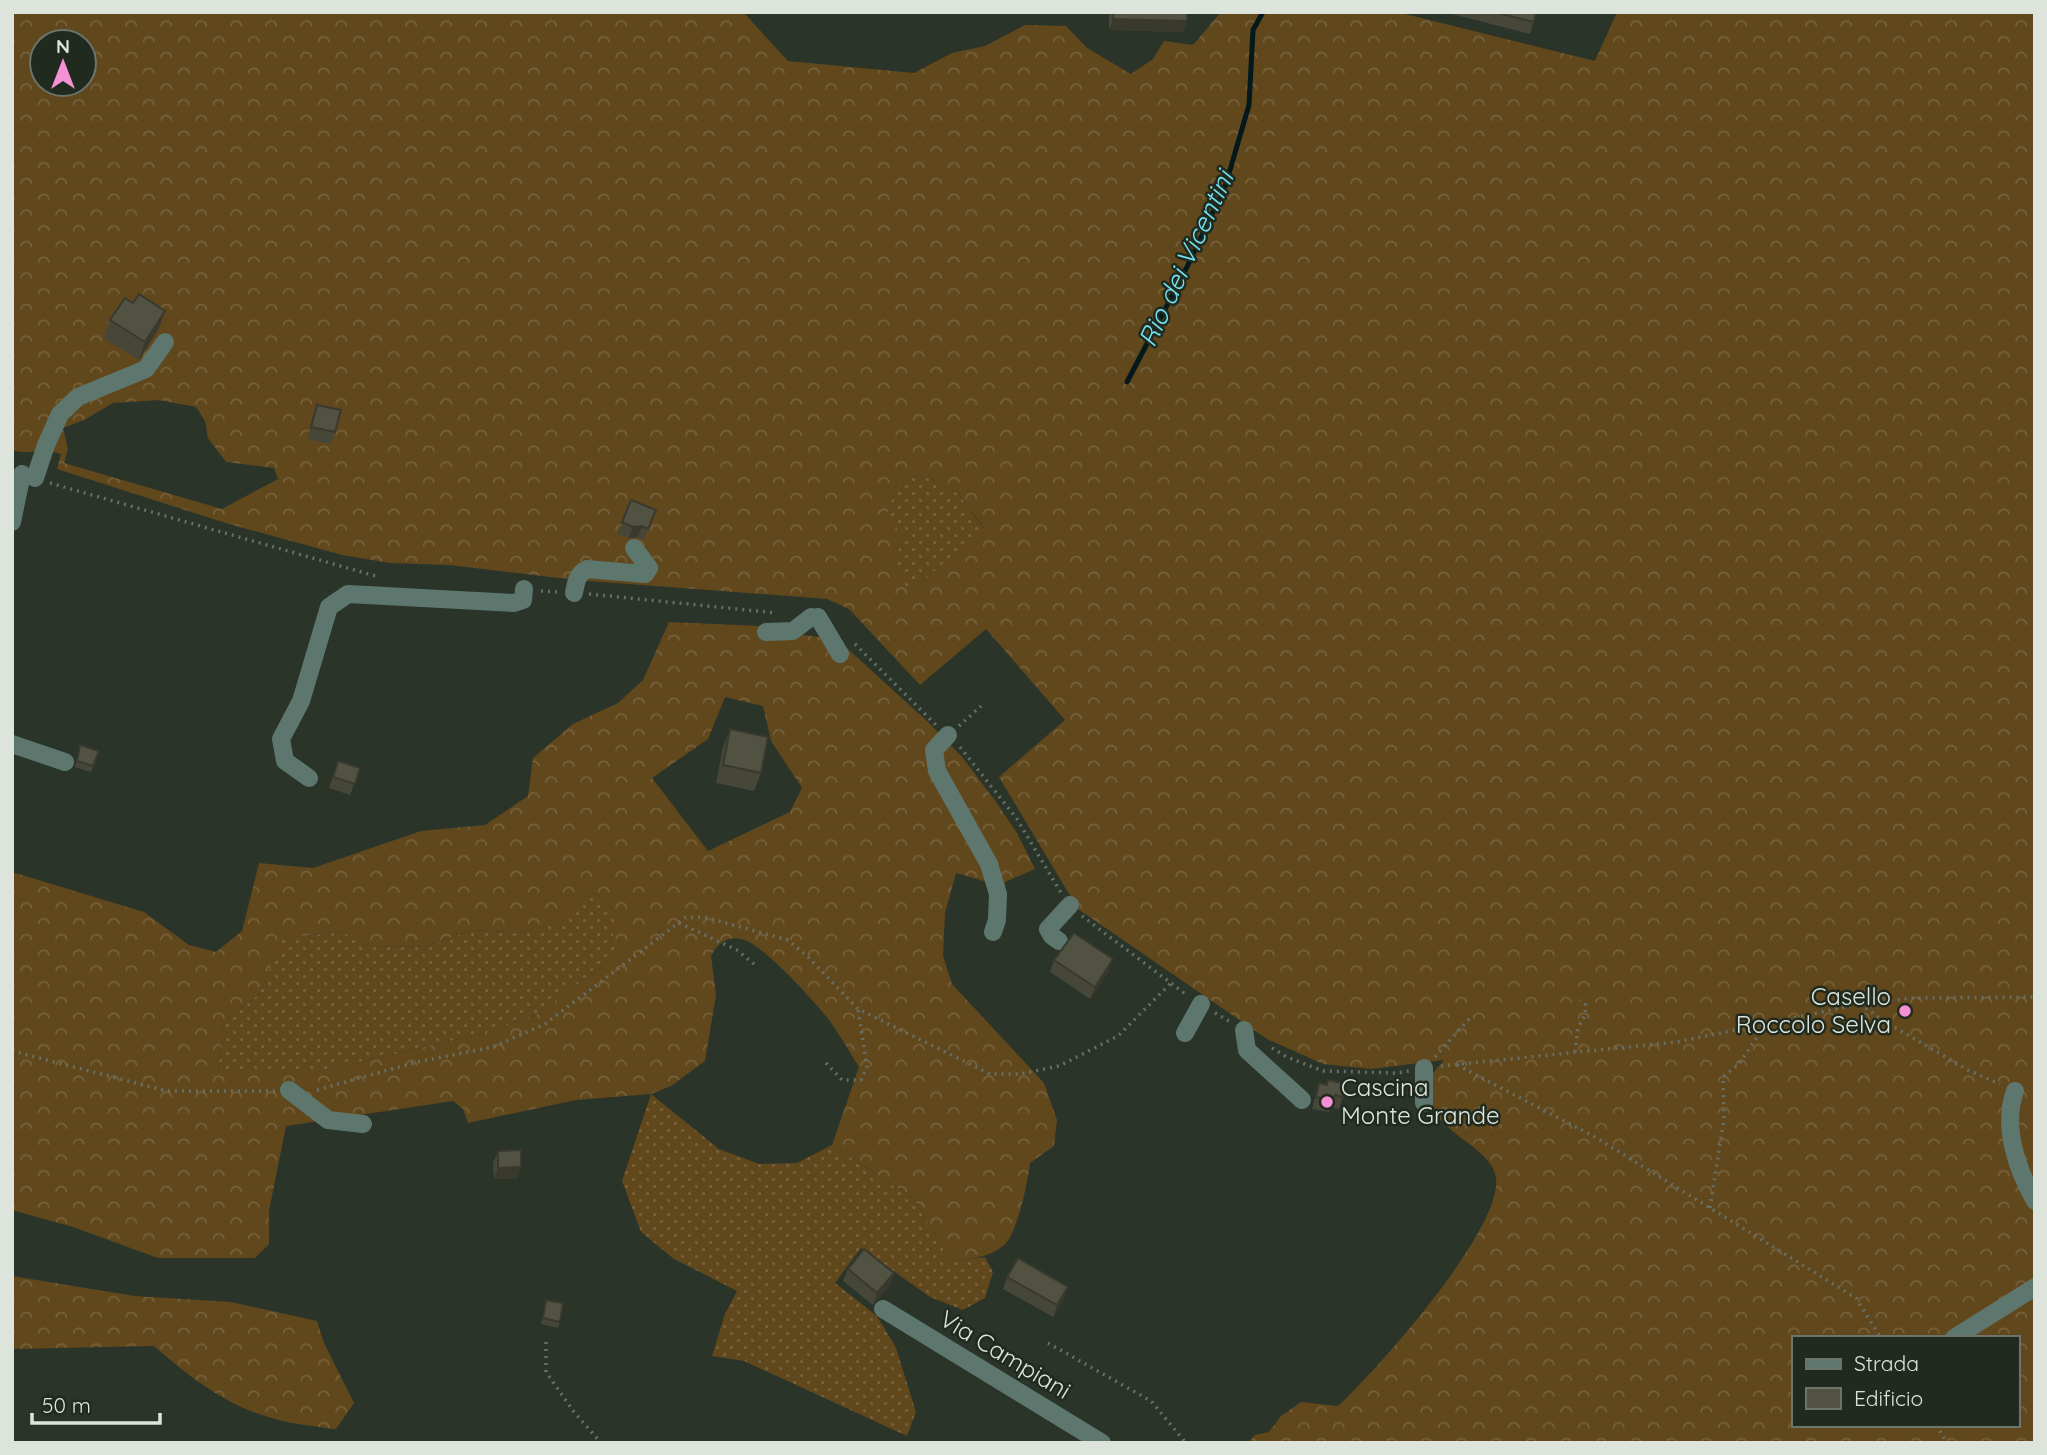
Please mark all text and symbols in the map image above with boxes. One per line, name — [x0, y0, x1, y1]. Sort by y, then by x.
north arrow — [28, 28, 98, 98]
text: N — [56, 34, 70, 58]
water label: Rio dei Vicentini — [1130, 163, 1242, 352]
place label: Casello Roccolo Selva — [1736, 981, 1891, 1039]
marker: Casello Roccolo Selva — [1897, 1003, 1913, 1019]
place label: Cascina Monte Grande — [1341, 1072, 1500, 1130]
marker: Cascina Monte Grande — [1319, 1094, 1335, 1110]
street label: Via Campiani — [935, 1303, 1076, 1405]
legend — [1792, 1336, 2019, 1427]
text: Strada — [1854, 1350, 1919, 1376]
scale bar — [32, 1382, 159, 1426]
text: Edificio — [1854, 1385, 1923, 1411]
text: 50 m — [42, 1392, 91, 1418]

